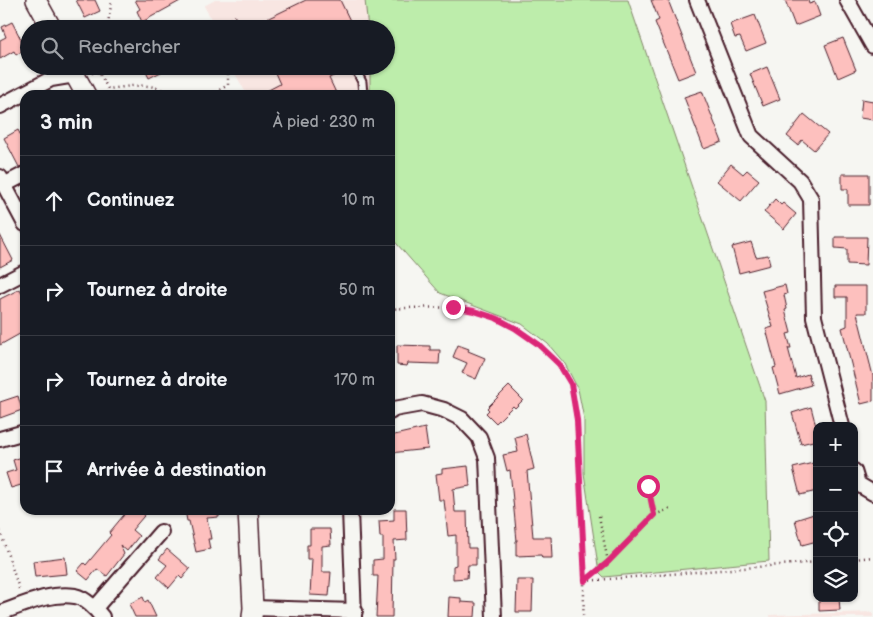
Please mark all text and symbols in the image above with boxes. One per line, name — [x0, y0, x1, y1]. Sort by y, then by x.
search box — [20, 20, 395, 75]
icon: search — [38, 34, 66, 62]
text: Rechercher — [78, 36, 180, 59]
text: 3 min — [40, 110, 93, 135]
text: À pied · 230 m — [273, 113, 375, 132]
icon: ahead — [40, 187, 68, 215]
text: Continuez — [87, 189, 174, 212]
text: 10 m — [342, 191, 375, 210]
icon: right — [40, 277, 68, 305]
text: Tournez à droite — [87, 279, 228, 302]
text: 50 m — [339, 281, 375, 300]
route end — [442, 296, 465, 319]
icon: right — [40, 367, 68, 395]
text: Tournez à droite — [87, 369, 228, 392]
text: 170 m — [334, 371, 375, 390]
map controls — [813, 422, 858, 602]
button: + — [813, 422, 858, 467]
icon: arrive — [40, 457, 68, 485]
text: Arrivée à destination — [87, 459, 266, 482]
button: − — [813, 467, 858, 512]
route start — [637, 475, 660, 498]
button: locate — [813, 512, 858, 557]
button: layers — [813, 557, 858, 602]

